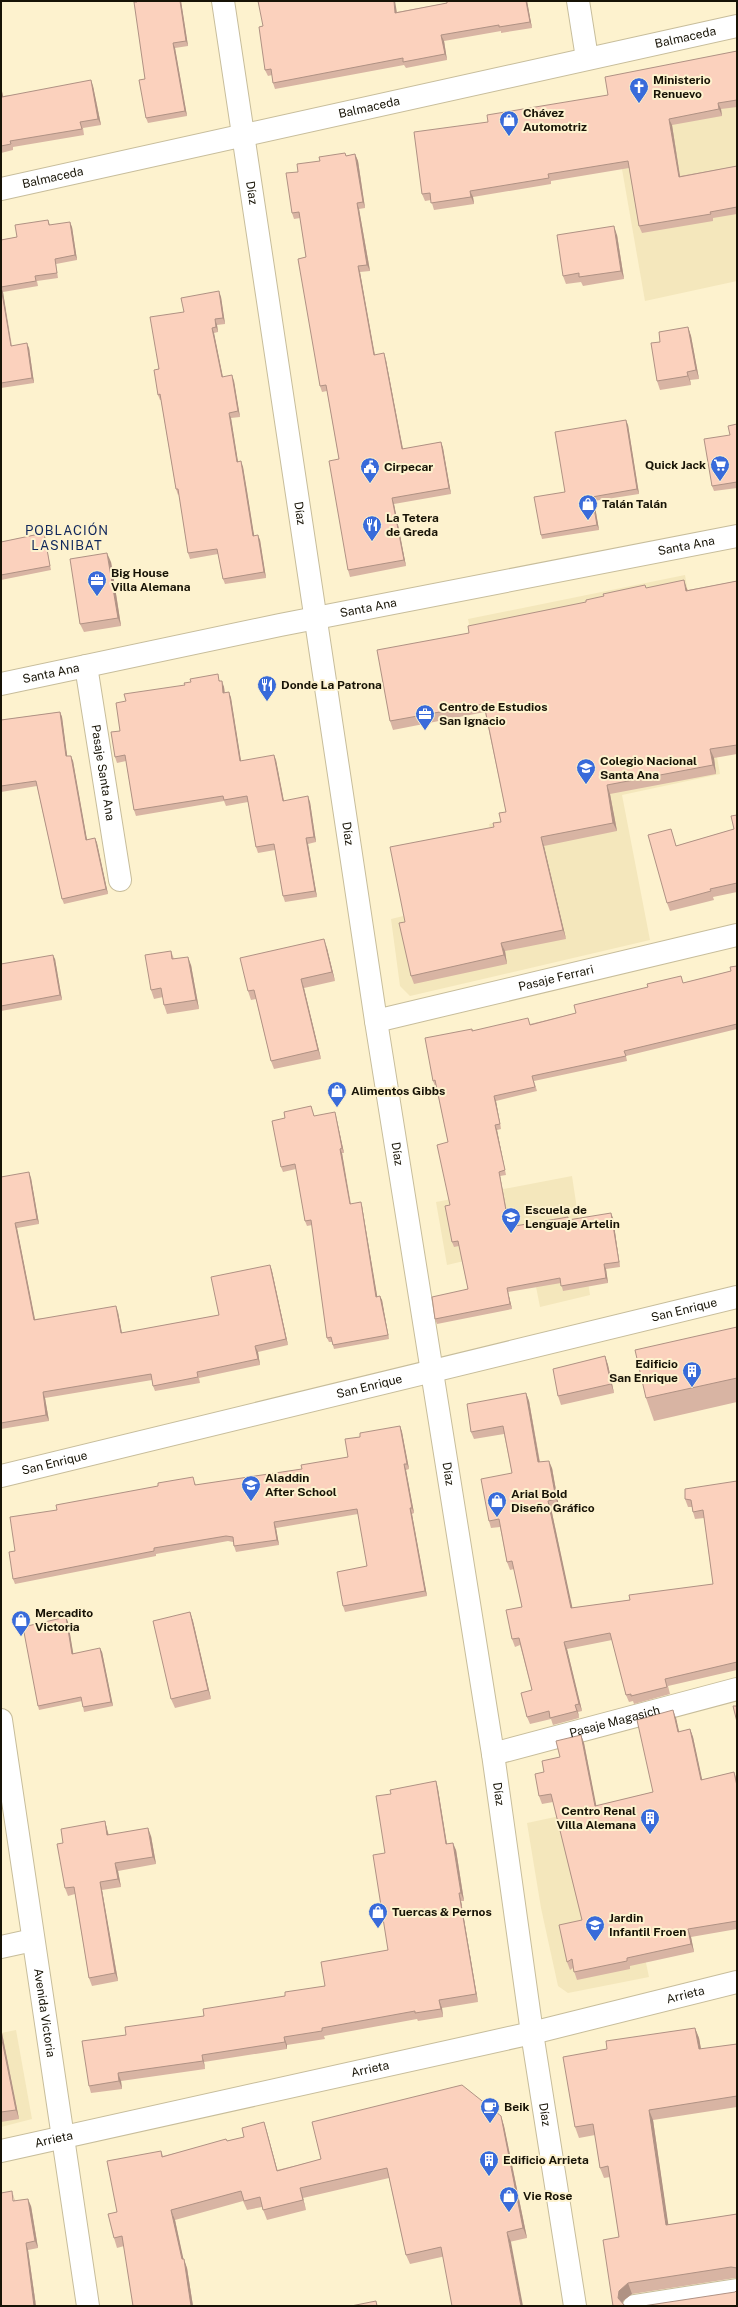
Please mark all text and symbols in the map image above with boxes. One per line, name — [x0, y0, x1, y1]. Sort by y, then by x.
street label: Balmaceda — [653, 24, 717, 51]
place label: Ministerio Renuevo — [653, 73, 711, 101]
church icon: Ministerio Renuevo — [628, 76, 650, 104]
street label: Balmaceda — [337, 94, 401, 121]
place label: Chávez Automotriz — [523, 106, 587, 134]
shop icon: Chávez Automotriz — [498, 109, 520, 137]
street label: Balmaceda — [21, 164, 85, 191]
street label: Díaz — [243, 180, 260, 206]
supermarket icon: Quick Jack — [709, 454, 731, 482]
public building icon: Cirpecar — [359, 456, 381, 484]
place label: Quick Jack — [645, 458, 706, 472]
place label: Cirpecar — [384, 460, 433, 474]
shop icon: Talán Talán — [577, 493, 599, 521]
place label: Talán Talán — [602, 497, 667, 511]
street label: Díaz — [291, 501, 309, 526]
place label: La Tetera de Greda — [386, 511, 439, 539]
restaurant icon: La Tetera de Greda — [361, 514, 383, 542]
district label: POBLACIÓN LASNIBAT — [25, 522, 109, 553]
street label: Santa Ana — [657, 534, 716, 558]
place label: Big House Villa Alemana — [111, 566, 191, 594]
office icon: Big House Villa Alemana — [86, 569, 108, 597]
street label: Santa Ana — [339, 595, 398, 620]
street label: Santa Ana — [21, 661, 81, 686]
restaurant icon: Donde La Patrona — [256, 674, 278, 702]
place label: Donde La Patrona — [281, 678, 382, 692]
place label: Centro de Estudios San Ignacio — [439, 700, 547, 728]
office icon: Centro de Estudios San Ignacio — [414, 703, 436, 731]
street label: Pasaje Santa Ana — [88, 724, 117, 822]
place label: Colegio Nacional Santa Ana — [600, 754, 697, 782]
school or university icon: Colegio Nacional Santa Ana — [575, 757, 597, 785]
street label: Díaz — [339, 821, 357, 847]
street label: Pasaje Ferrari — [517, 962, 595, 994]
shop icon: Alimentos Gibbs — [326, 1080, 348, 1108]
place label: Alimentos Gibbs — [351, 1084, 445, 1098]
street label: Díaz — [388, 1141, 406, 1167]
place label: Escuela de Lenguaje Artelin — [525, 1203, 620, 1231]
school or university icon: Escuela de Lenguaje Artelin — [500, 1206, 522, 1234]
street label: San Enrique — [650, 1295, 719, 1325]
place label: Edificio San Enrique — [609, 1357, 678, 1385]
building icon: Edificio San Enrique — [681, 1360, 703, 1388]
street label: San Enrique — [335, 1372, 404, 1401]
street label: San Enrique — [20, 1448, 89, 1478]
street label: Díaz — [440, 1461, 457, 1487]
place label: Aladdin After School — [265, 1471, 337, 1499]
school or university icon: Aladdin After School — [240, 1474, 262, 1502]
place label: Arial Bold Diseño Gráfico — [511, 1487, 595, 1515]
shop icon: Arial Bold Diseño Gráfico — [486, 1490, 508, 1518]
place label: Mercadito Victoria — [35, 1606, 93, 1634]
shop icon: Mercadito Victoria — [10, 1609, 32, 1637]
street label: Pasaje Magasich — [568, 1703, 662, 1740]
street label: Díaz — [490, 1781, 507, 1807]
place label: Centro Renal Villa Alemana — [557, 1804, 636, 1832]
building icon: Centro Renal Villa Alemana — [639, 1807, 661, 1835]
shop icon: Tuercas & Pernos — [367, 1901, 389, 1929]
place label: Tuercas & Pernos — [392, 1905, 492, 1919]
place label: Jardin Infantil Froen — [609, 1911, 686, 1939]
school or university icon: Jardin Infantil Froen — [584, 1914, 606, 1942]
street label: Avenida Victoria — [31, 1967, 58, 2058]
street label: Arrieta — [665, 1983, 706, 2006]
street label: Arrieta — [350, 2058, 390, 2080]
cafe icon: Beik — [479, 2096, 501, 2124]
place label: Beik — [504, 2100, 529, 2114]
street label: Díaz — [536, 2102, 554, 2128]
street label: Arrieta — [33, 2128, 74, 2150]
building icon: Edificio Arrieta — [478, 2149, 500, 2177]
place label: Edificio Arrieta — [503, 2153, 589, 2167]
shop icon: Vie Rose — [498, 2185, 520, 2213]
place label: Vie Rose — [523, 2189, 573, 2203]

